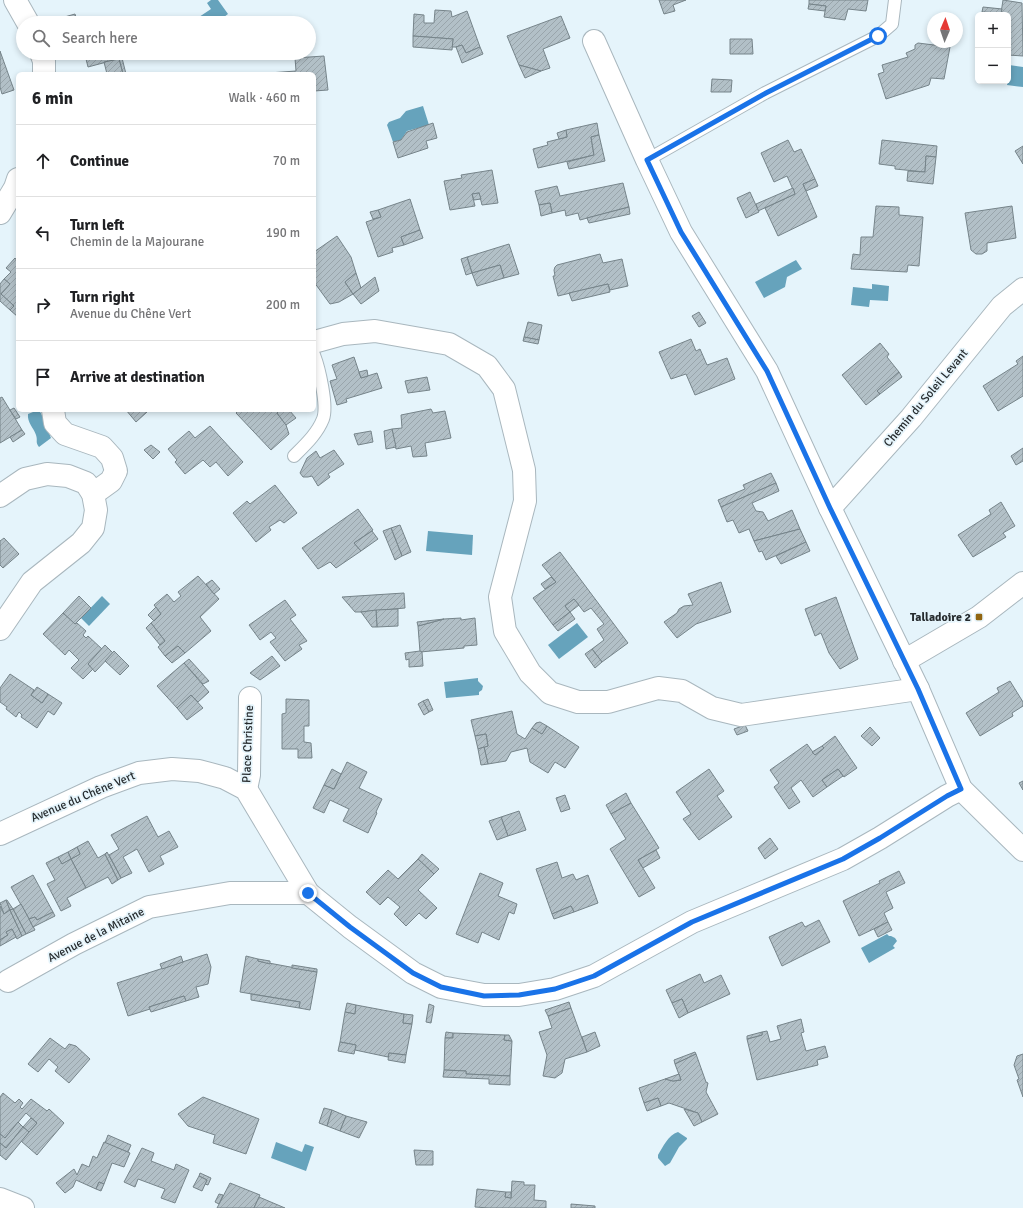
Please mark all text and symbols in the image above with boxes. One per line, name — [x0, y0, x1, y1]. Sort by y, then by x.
north arrow — [927, 12, 963, 48]
map controls — [975, 12, 1011, 84]
button: + — [975, 12, 1011, 48]
search box — [16, 16, 316, 60]
icon: search — [30, 27, 52, 49]
route start — [869, 27, 887, 45]
text: Search here — [62, 29, 138, 47]
button: − — [975, 48, 1011, 84]
text: 6 min — [32, 88, 73, 109]
text: Walk · 460 m — [229, 90, 300, 106]
icon: ahead — [32, 150, 54, 172]
text: Continue — [70, 152, 129, 170]
text: 70 m — [273, 153, 300, 169]
text: Turn left — [70, 216, 124, 234]
icon: left — [32, 222, 54, 244]
text: 190 m — [266, 225, 300, 241]
text: Chemin de la Majourane — [70, 234, 204, 250]
text: Turn right — [70, 288, 135, 306]
icon: right — [32, 294, 54, 316]
text: 200 m — [266, 297, 300, 313]
text: Avenue du Chêne Vert — [70, 306, 191, 322]
street label: Chemin du Soleil Levant — [881, 346, 971, 450]
icon: arrive — [32, 366, 54, 388]
text: Arrive at destination — [70, 368, 205, 386]
place label: Talladoire 2 — [910, 610, 971, 625]
marker: Talladoire 2 — [974, 612, 984, 622]
street label: Place Christine — [239, 705, 257, 783]
street label: Avenue du Chêne Vert — [29, 768, 137, 826]
route end — [299, 884, 317, 902]
street label: Avenue de la Mitaine — [45, 904, 147, 966]

